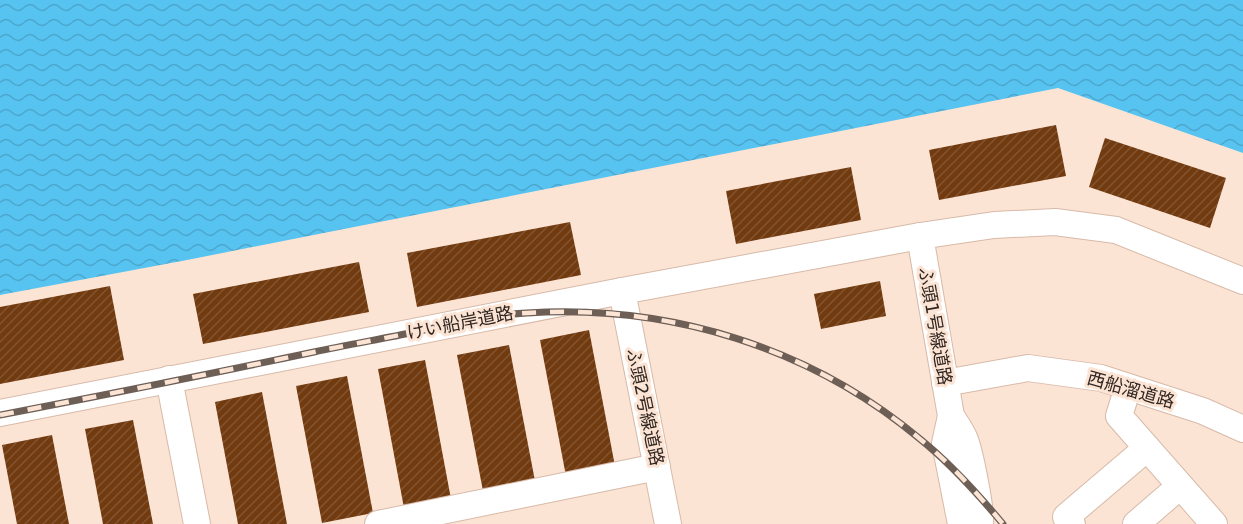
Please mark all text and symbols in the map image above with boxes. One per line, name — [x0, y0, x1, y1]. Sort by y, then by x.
street label: ふ頭1号線道路 — [915, 265, 956, 387]
street label: けい船岸道路 — [405, 302, 515, 343]
street label: ふ頭2号線道路 — [623, 346, 668, 468]
street label: 西船溜道路 — [1085, 367, 1177, 412]

